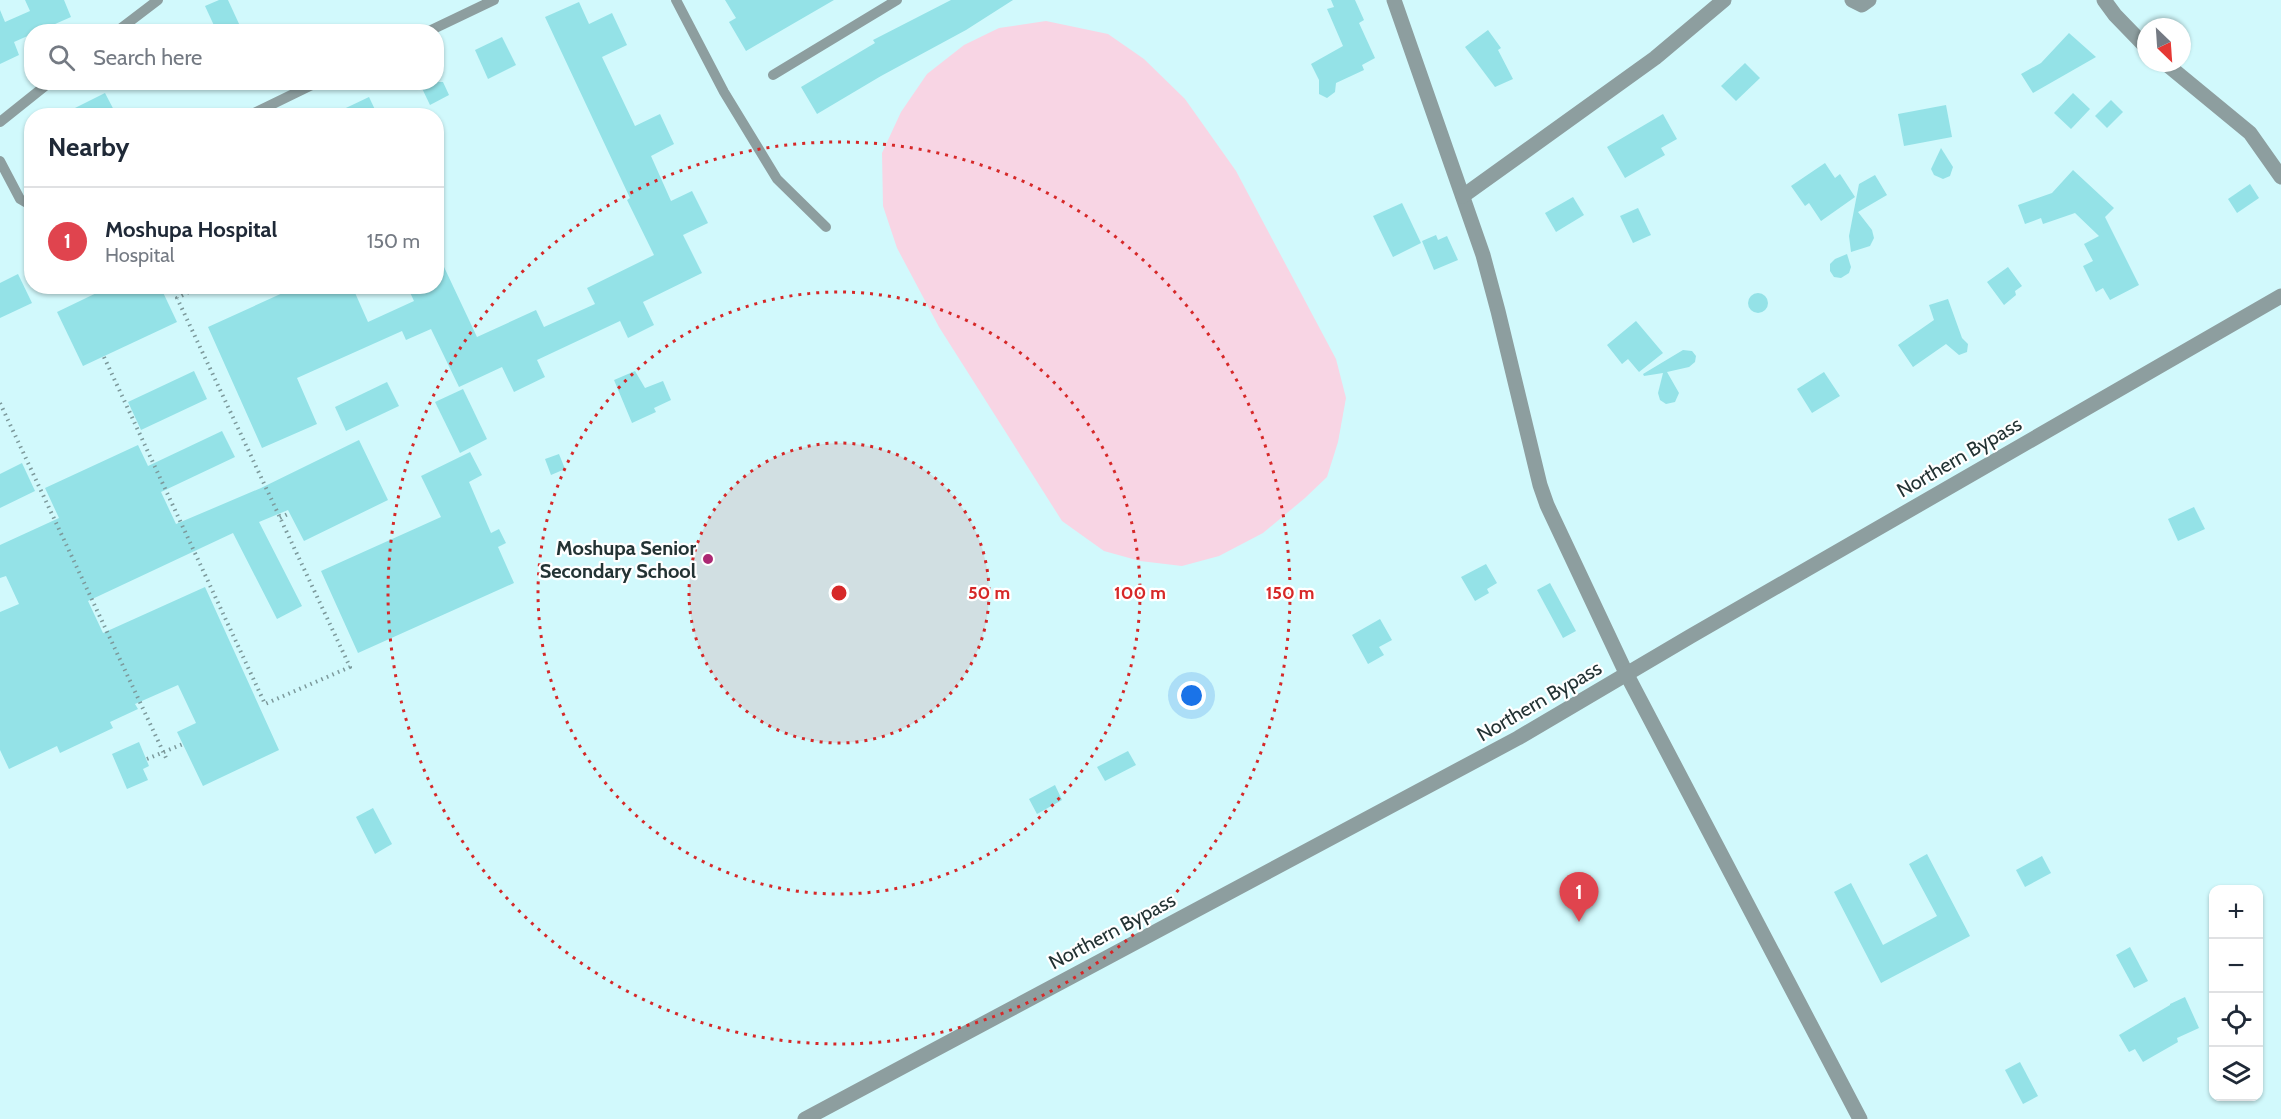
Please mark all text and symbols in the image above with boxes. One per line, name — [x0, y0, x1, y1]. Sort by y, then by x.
north arrow — [2137, 18, 2191, 72]
search box — [24, 24, 444, 90]
icon: search — [45, 41, 78, 74]
text: Search here — [93, 44, 202, 71]
text: Nearby — [48, 131, 129, 163]
text: Moshupa Hospital — [105, 216, 277, 243]
text: 1 — [64, 229, 71, 253]
text: 150 m — [367, 229, 420, 253]
text: Hospital — [105, 243, 175, 267]
street label: Northern Bypass — [1892, 412, 2026, 502]
place label: Moshupa Senior Secondary School — [540, 536, 696, 583]
marker: Moshupa Senior Secondary School — [701, 552, 715, 566]
text: 50 m — [968, 582, 1010, 604]
text: 100 m — [1114, 582, 1166, 604]
text: 150 m — [1266, 582, 1314, 604]
centre of rings — [829, 583, 849, 603]
street label: Northern Bypass — [1472, 656, 1606, 746]
your location — [1177, 681, 1206, 710]
pin: 1 — [1560, 872, 1598, 922]
map controls — [2209, 885, 2263, 1101]
button: + — [2209, 885, 2263, 939]
street label: Northern Bypass — [1045, 888, 1179, 974]
button: − — [2209, 939, 2263, 993]
button: locate — [2209, 993, 2263, 1047]
button: layers — [2209, 1047, 2263, 1101]

